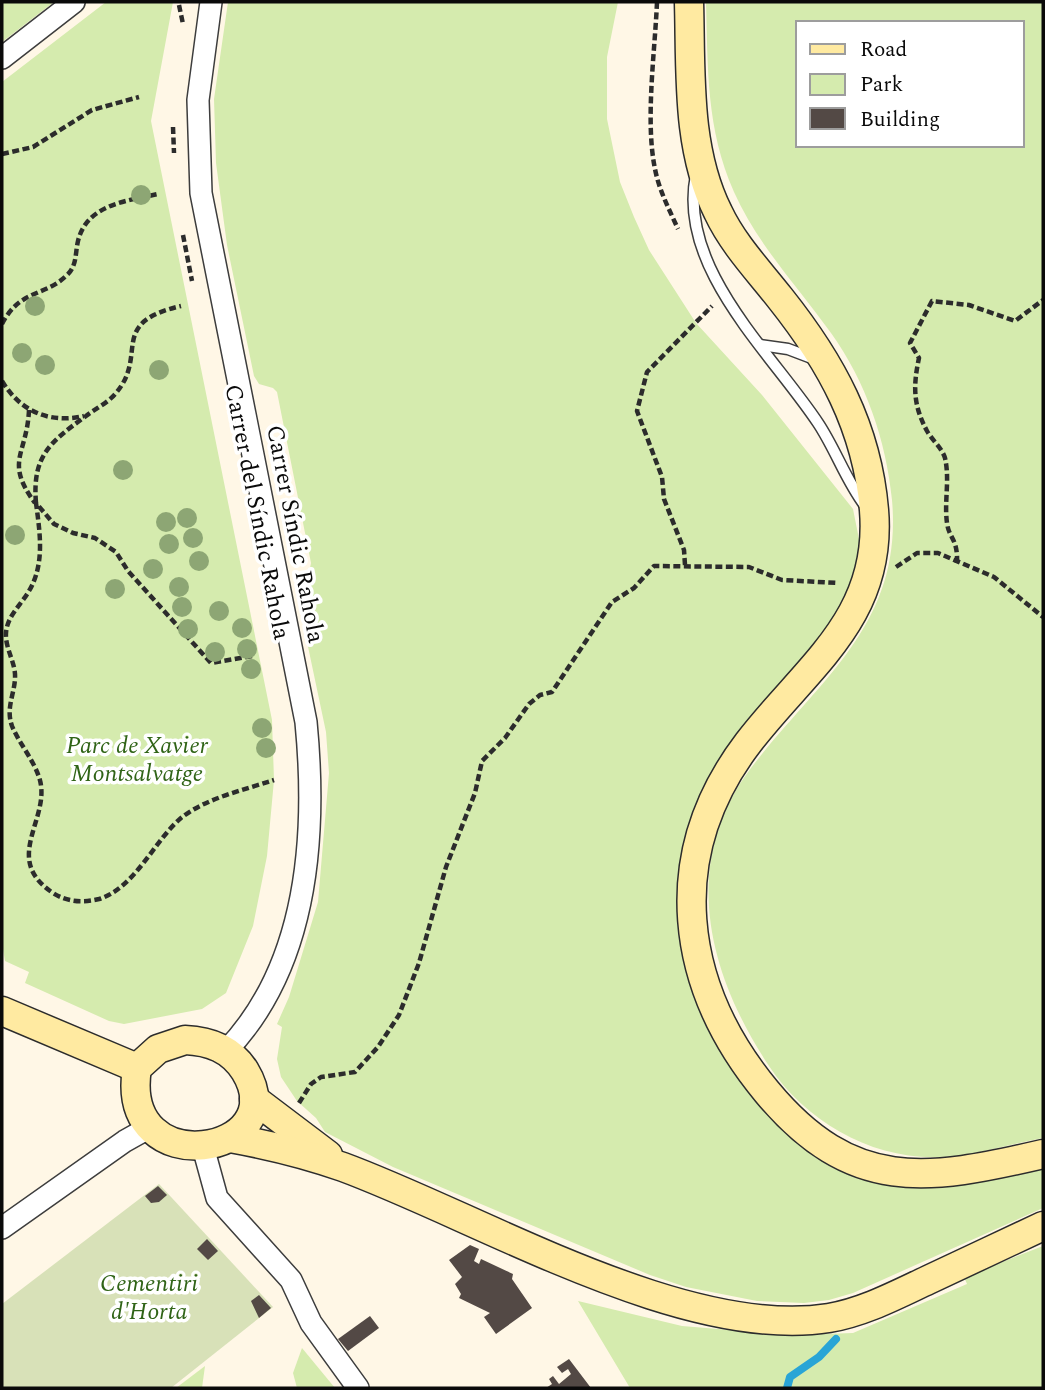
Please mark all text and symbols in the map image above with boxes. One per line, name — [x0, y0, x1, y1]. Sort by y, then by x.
legend — [796, 21, 1024, 147]
text: Road — [860, 34, 907, 66]
text: Park — [860, 69, 904, 101]
text: Building — [860, 104, 940, 136]
street label: Carrer del Síndic Rahola — [215, 381, 299, 643]
street label: Carrer Síndic Rahola — [256, 422, 334, 646]
park label: Parc de Xavier Montsalvatge — [66, 728, 209, 792]
park label: Cementiri d'Horta — [100, 1266, 198, 1330]

